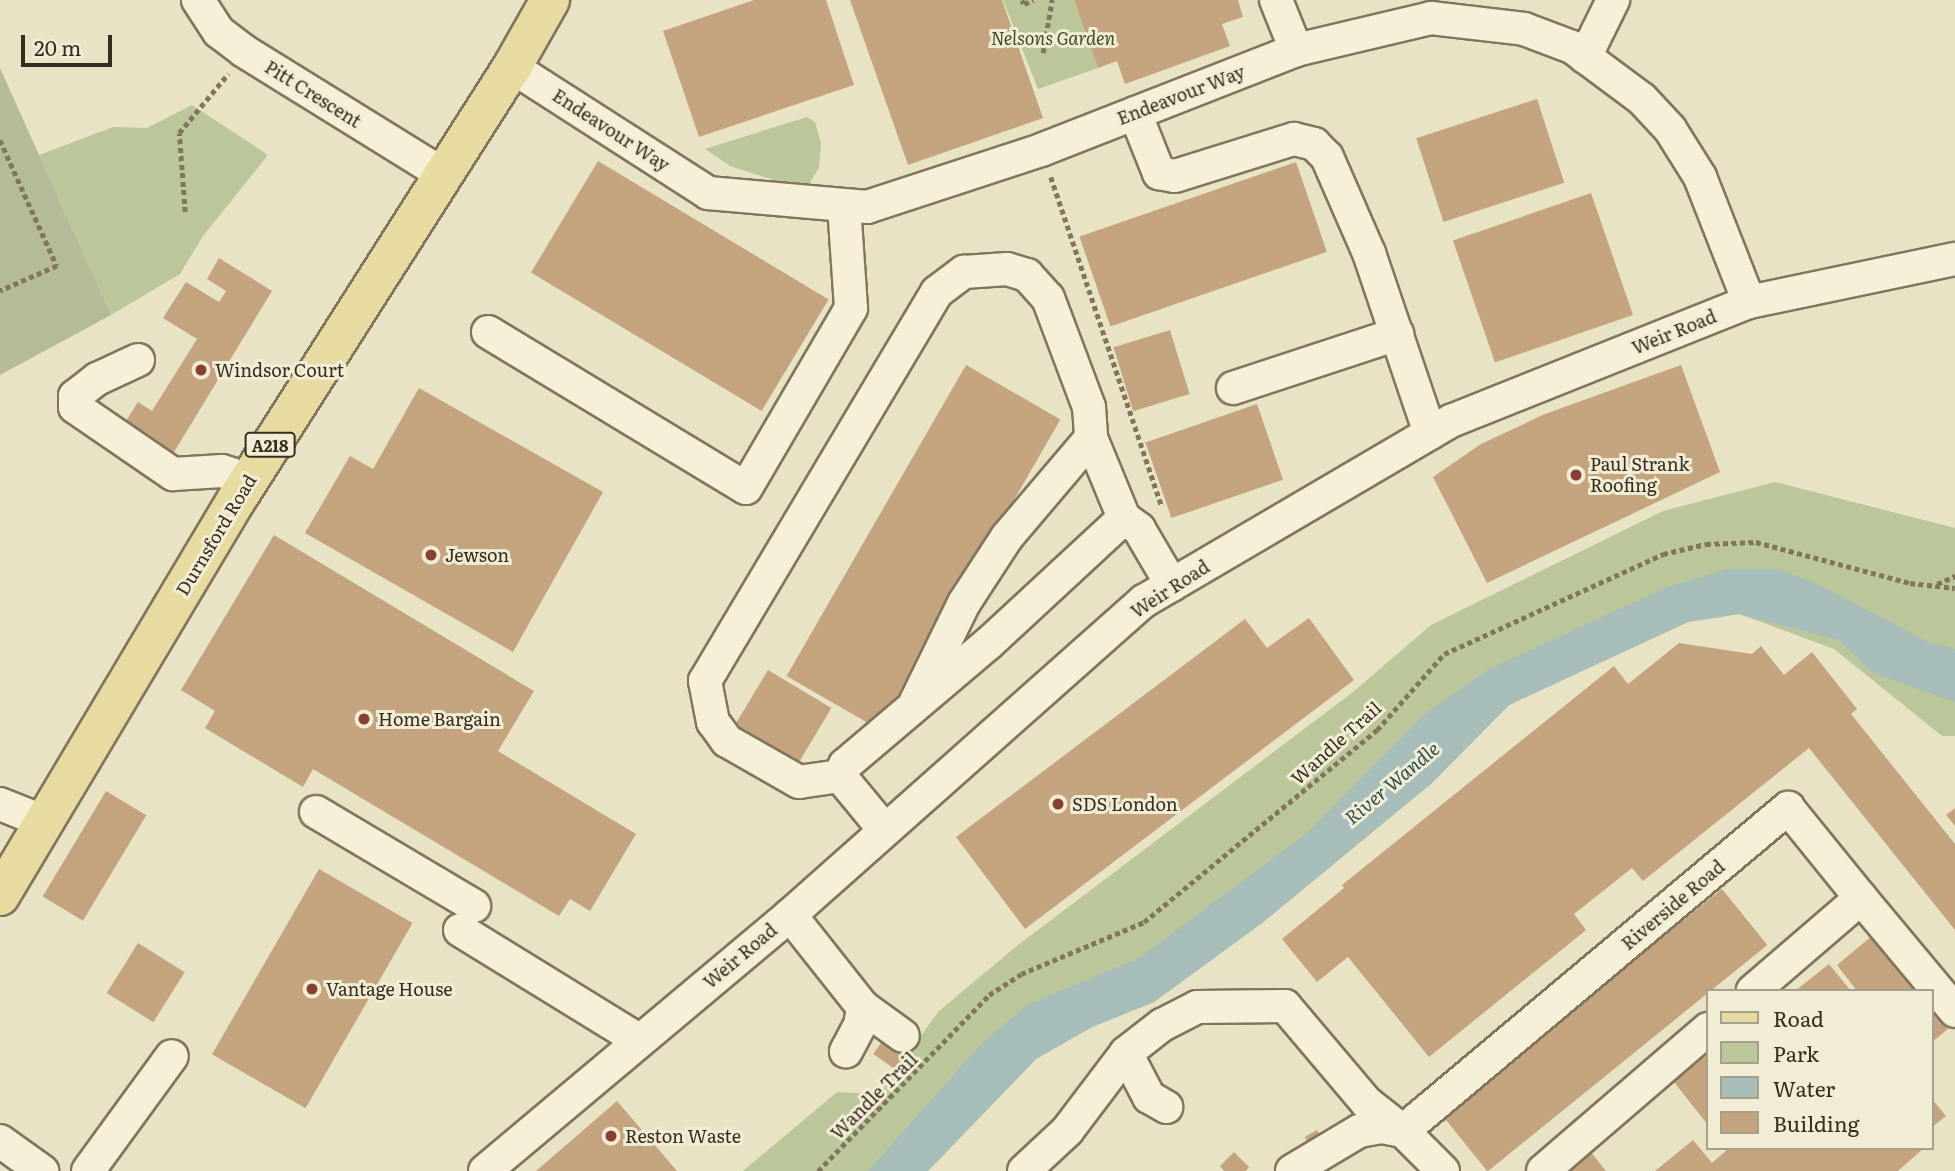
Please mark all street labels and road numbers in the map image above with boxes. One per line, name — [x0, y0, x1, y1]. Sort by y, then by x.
street label: Pitt Crescent — [261, 56, 365, 132]
street label: Endeavour Way — [1114, 61, 1248, 129]
street label: Endeavour Way — [548, 84, 674, 176]
street label: Weir Road — [1629, 305, 1719, 359]
road number: A218 — [244, 432, 296, 458]
street label: Durnsford Road — [171, 471, 261, 599]
street label: Weir Road — [1127, 556, 1213, 622]
street label: Wandle Trail — [1287, 697, 1385, 789]
street label: Riverside Road — [1617, 856, 1729, 954]
street label: Weir Road — [699, 919, 781, 993]
street label: Wandle Trail — [826, 1048, 922, 1144]

